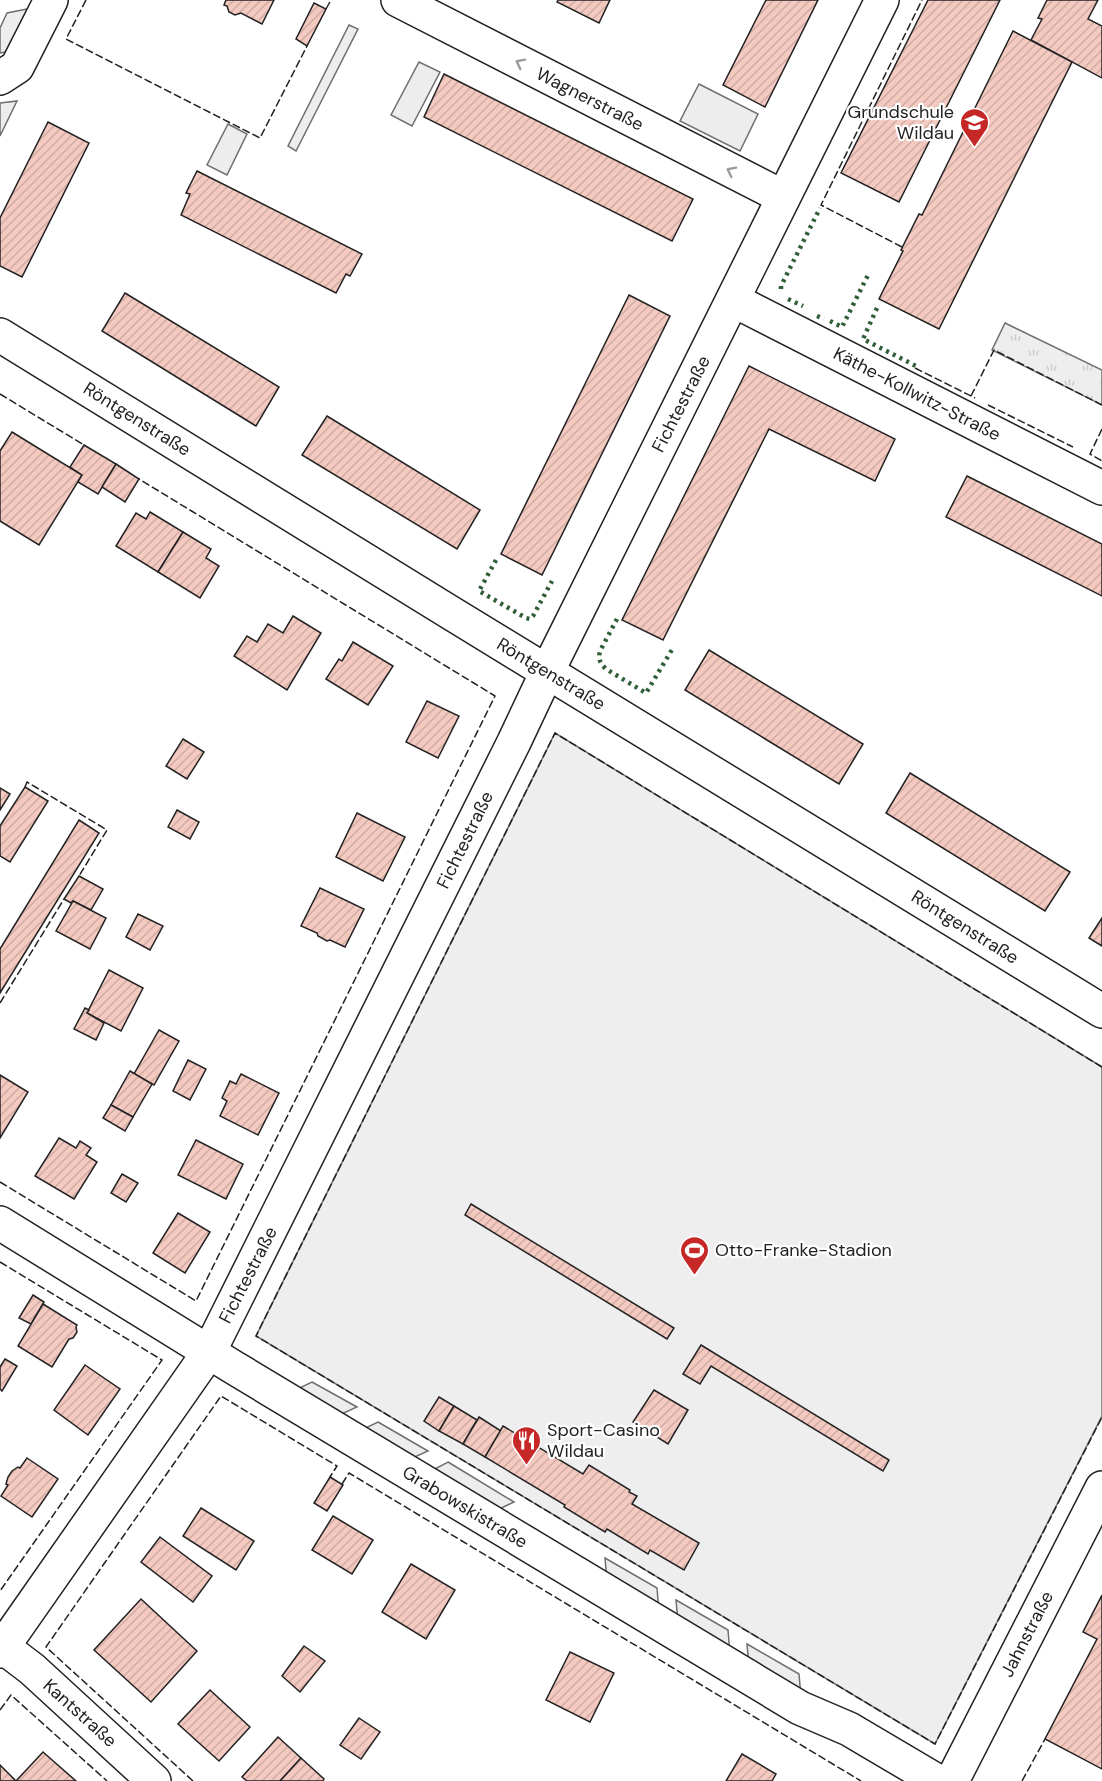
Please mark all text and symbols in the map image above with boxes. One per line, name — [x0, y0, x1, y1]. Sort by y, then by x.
one-way arrow — [516, 59, 526, 70]
street label: Wagnerstraße — [532, 62, 648, 136]
place label: Grundschule Wildau — [848, 100, 954, 145]
school or university icon: Grundschule Wildau — [959, 106, 991, 148]
one-way arrow — [726, 166, 737, 178]
street label: Käthe-Kollwitz-Straße — [829, 341, 1005, 447]
street label: Fichtestraße — [646, 351, 716, 457]
street label: Röntgenstraße — [79, 376, 195, 462]
street label: Röntgenstraße — [492, 632, 610, 716]
street label: Fichtestraße — [431, 787, 499, 893]
street label: Röntgenstraße — [907, 884, 1023, 970]
street label: Fichtestraße — [213, 1222, 283, 1328]
sports icon: Otto-Franke-Stadion — [678, 1234, 710, 1276]
place label: Otto-Franke-Stadion — [715, 1238, 892, 1262]
place label: Sport-Casino Wildau — [547, 1418, 660, 1463]
restaurant icon: Sport-Casino Wildau — [510, 1424, 542, 1466]
street label: Grabowskistraße — [398, 1460, 532, 1554]
street label: Jahnstraße — [995, 1587, 1059, 1681]
street label: Kantstraße — [38, 1674, 122, 1752]

